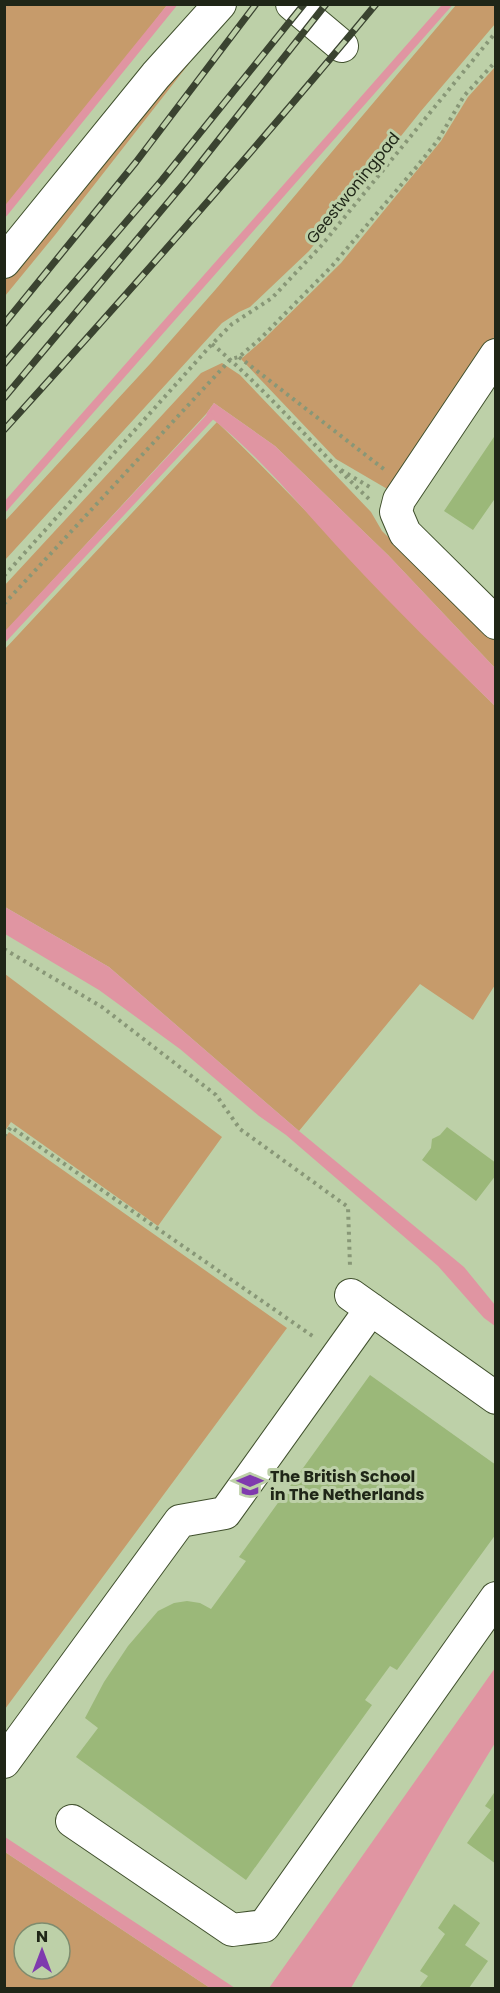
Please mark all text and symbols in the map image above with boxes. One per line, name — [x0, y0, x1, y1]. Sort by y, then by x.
street label: Geestwoningpad — [301, 127, 405, 249]
place label: The British School in The Netherlands — [270, 1465, 424, 1506]
school or university icon: The British School in The Netherlands — [235, 1470, 265, 1500]
north arrow — [12, 1921, 72, 1981]
text: N — [36, 1925, 48, 1948]

